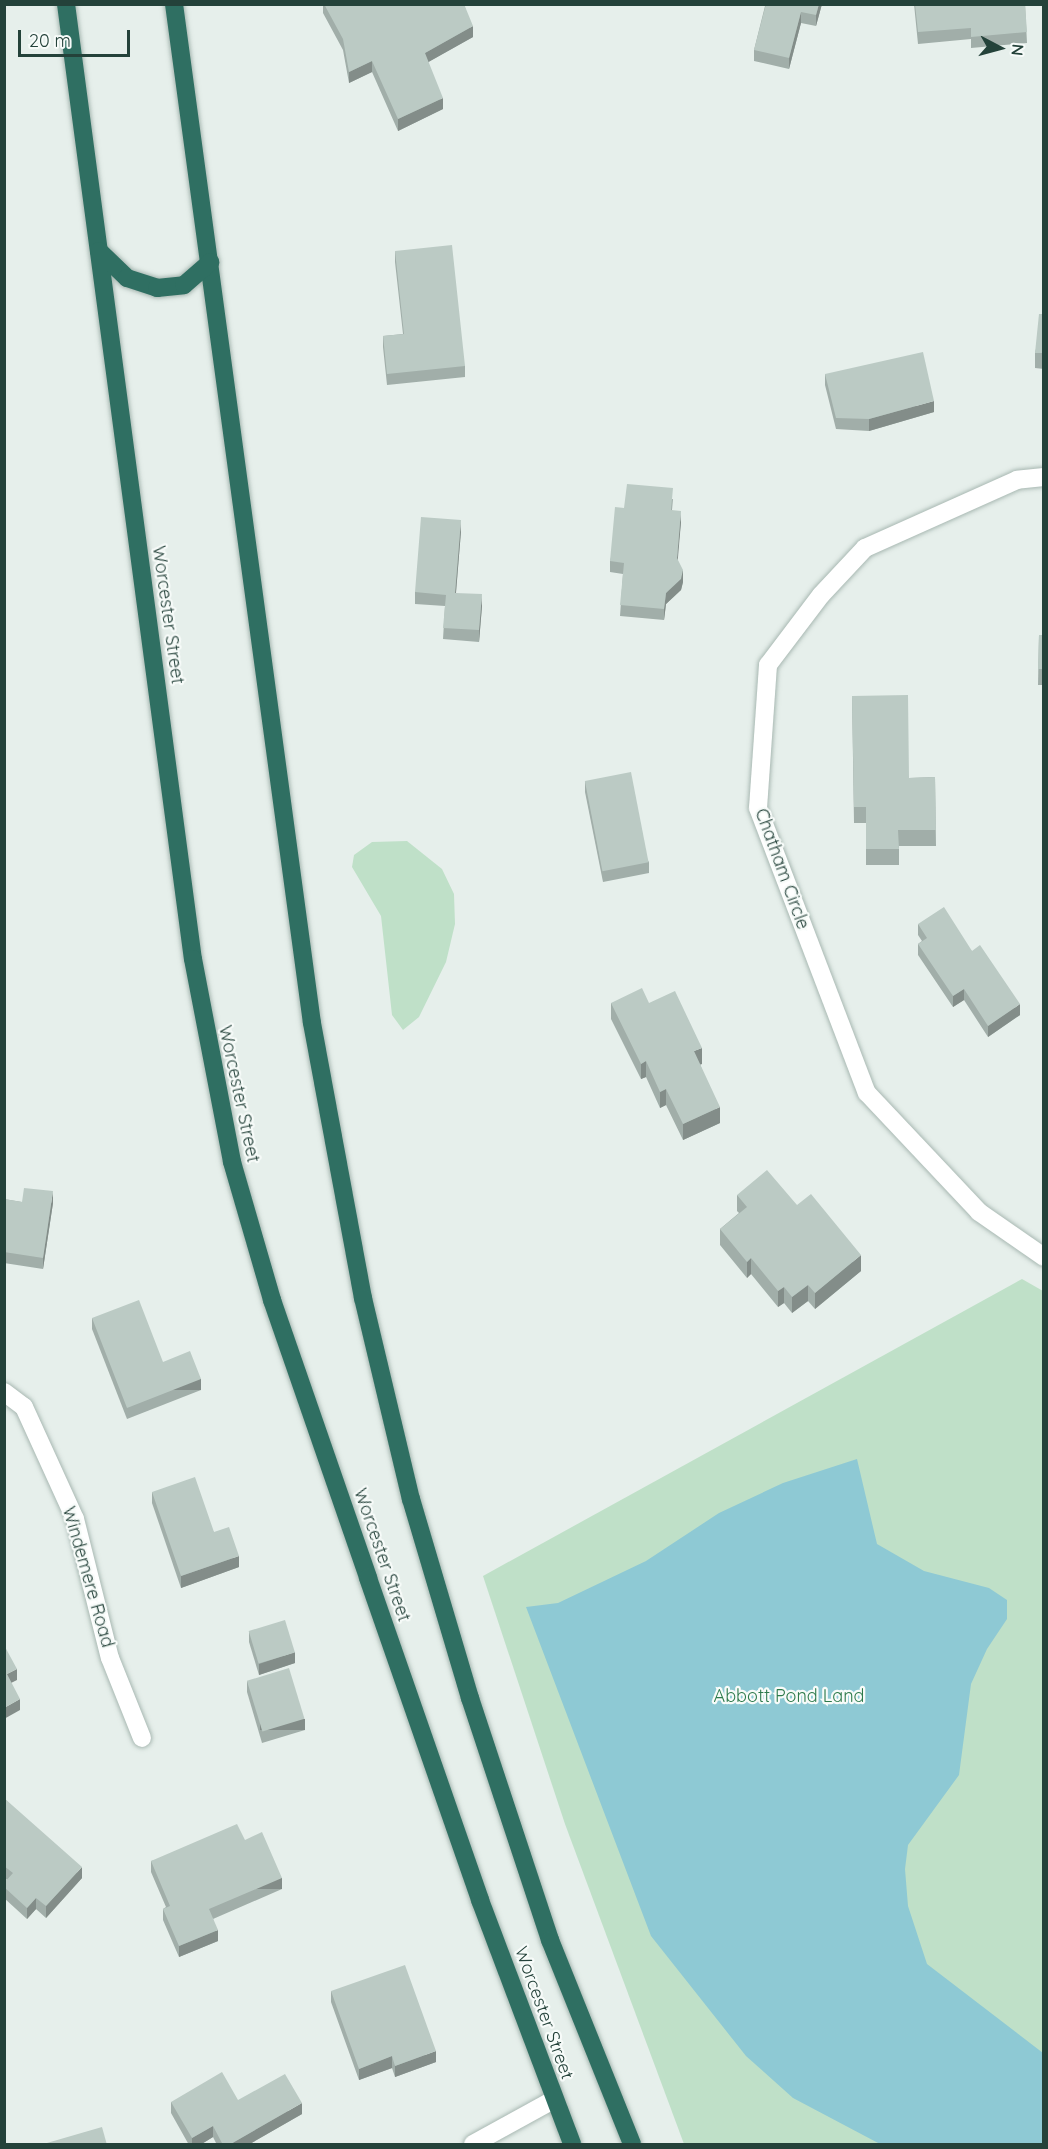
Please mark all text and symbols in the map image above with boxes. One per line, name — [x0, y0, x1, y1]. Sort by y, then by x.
scale bar — [21, 18, 134, 56]
north arrow — [970, 18, 1030, 78]
text: 20 m — [29, 29, 71, 52]
text: N — [1007, 43, 1028, 57]
street label: Worcester Street — [148, 544, 188, 686]
street label: Chatham Circle — [750, 806, 814, 932]
street label: Worcester Street — [214, 1023, 264, 1165]
street label: Worcester Street — [349, 1485, 415, 1625]
street label: Windemere Road — [58, 1504, 118, 1650]
park label: Abbott Pond Land — [714, 1685, 864, 1707]
street label: Worcester Street — [510, 1944, 578, 2082]

